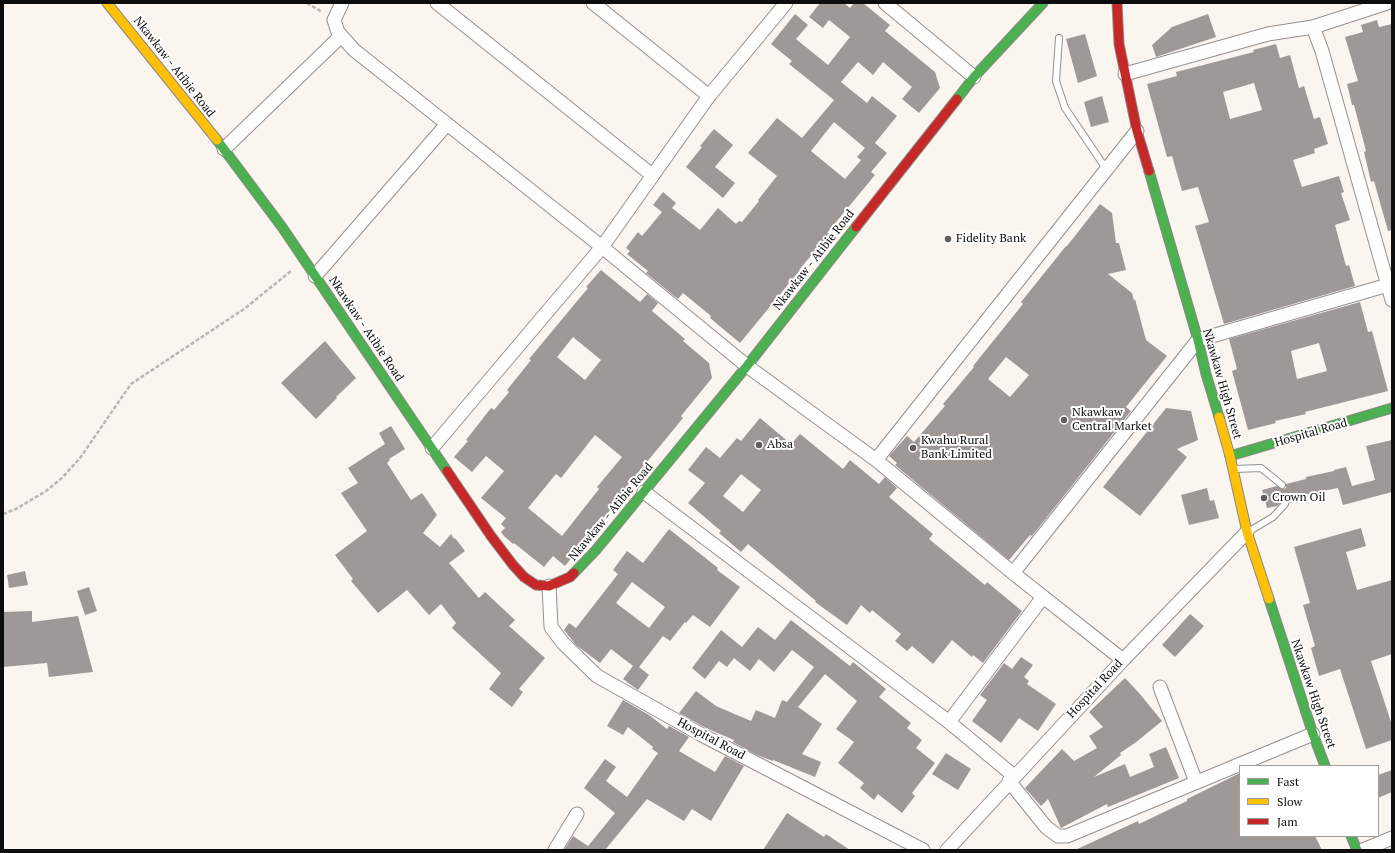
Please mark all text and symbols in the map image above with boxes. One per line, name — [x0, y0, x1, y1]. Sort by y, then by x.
street label: Nkawkaw - Atibie Road — [130, 14, 218, 120]
street label: Nkawkaw - Atibie Road — [770, 207, 858, 313]
place label: Fidelity Bank — [956, 232, 1026, 246]
marker: Fidelity Bank — [943, 234, 953, 244]
street label: Nkawkaw - Atibie Road — [326, 274, 406, 384]
street label: Nkawkaw High Street — [1199, 327, 1245, 441]
place label: Nkawkaw Central Market — [1072, 406, 1152, 434]
marker: Nkawkaw Central Market — [1059, 415, 1069, 425]
street label: Hospital Road — [1273, 416, 1349, 450]
place label: Kwahu Rural Bank Limited — [921, 434, 992, 462]
place label: Absa — [767, 438, 793, 452]
marker: Absa — [754, 440, 764, 450]
marker: Kwahu Rural Bank Limited — [908, 443, 918, 453]
street label: Nkawkaw - Atibie Road — [566, 460, 656, 564]
place label: Crown Oil — [1272, 491, 1326, 505]
marker: Crown Oil — [1259, 493, 1269, 503]
street label: Nkawkaw High Street — [1288, 638, 1338, 750]
street label: Hospital Road — [1064, 657, 1126, 721]
street label: Hospital Road — [675, 715, 747, 763]
legend — [1239, 765, 1379, 837]
text: Fast — [1277, 774, 1299, 789]
text: Slow — [1277, 794, 1302, 809]
text: Jam — [1277, 814, 1298, 829]

